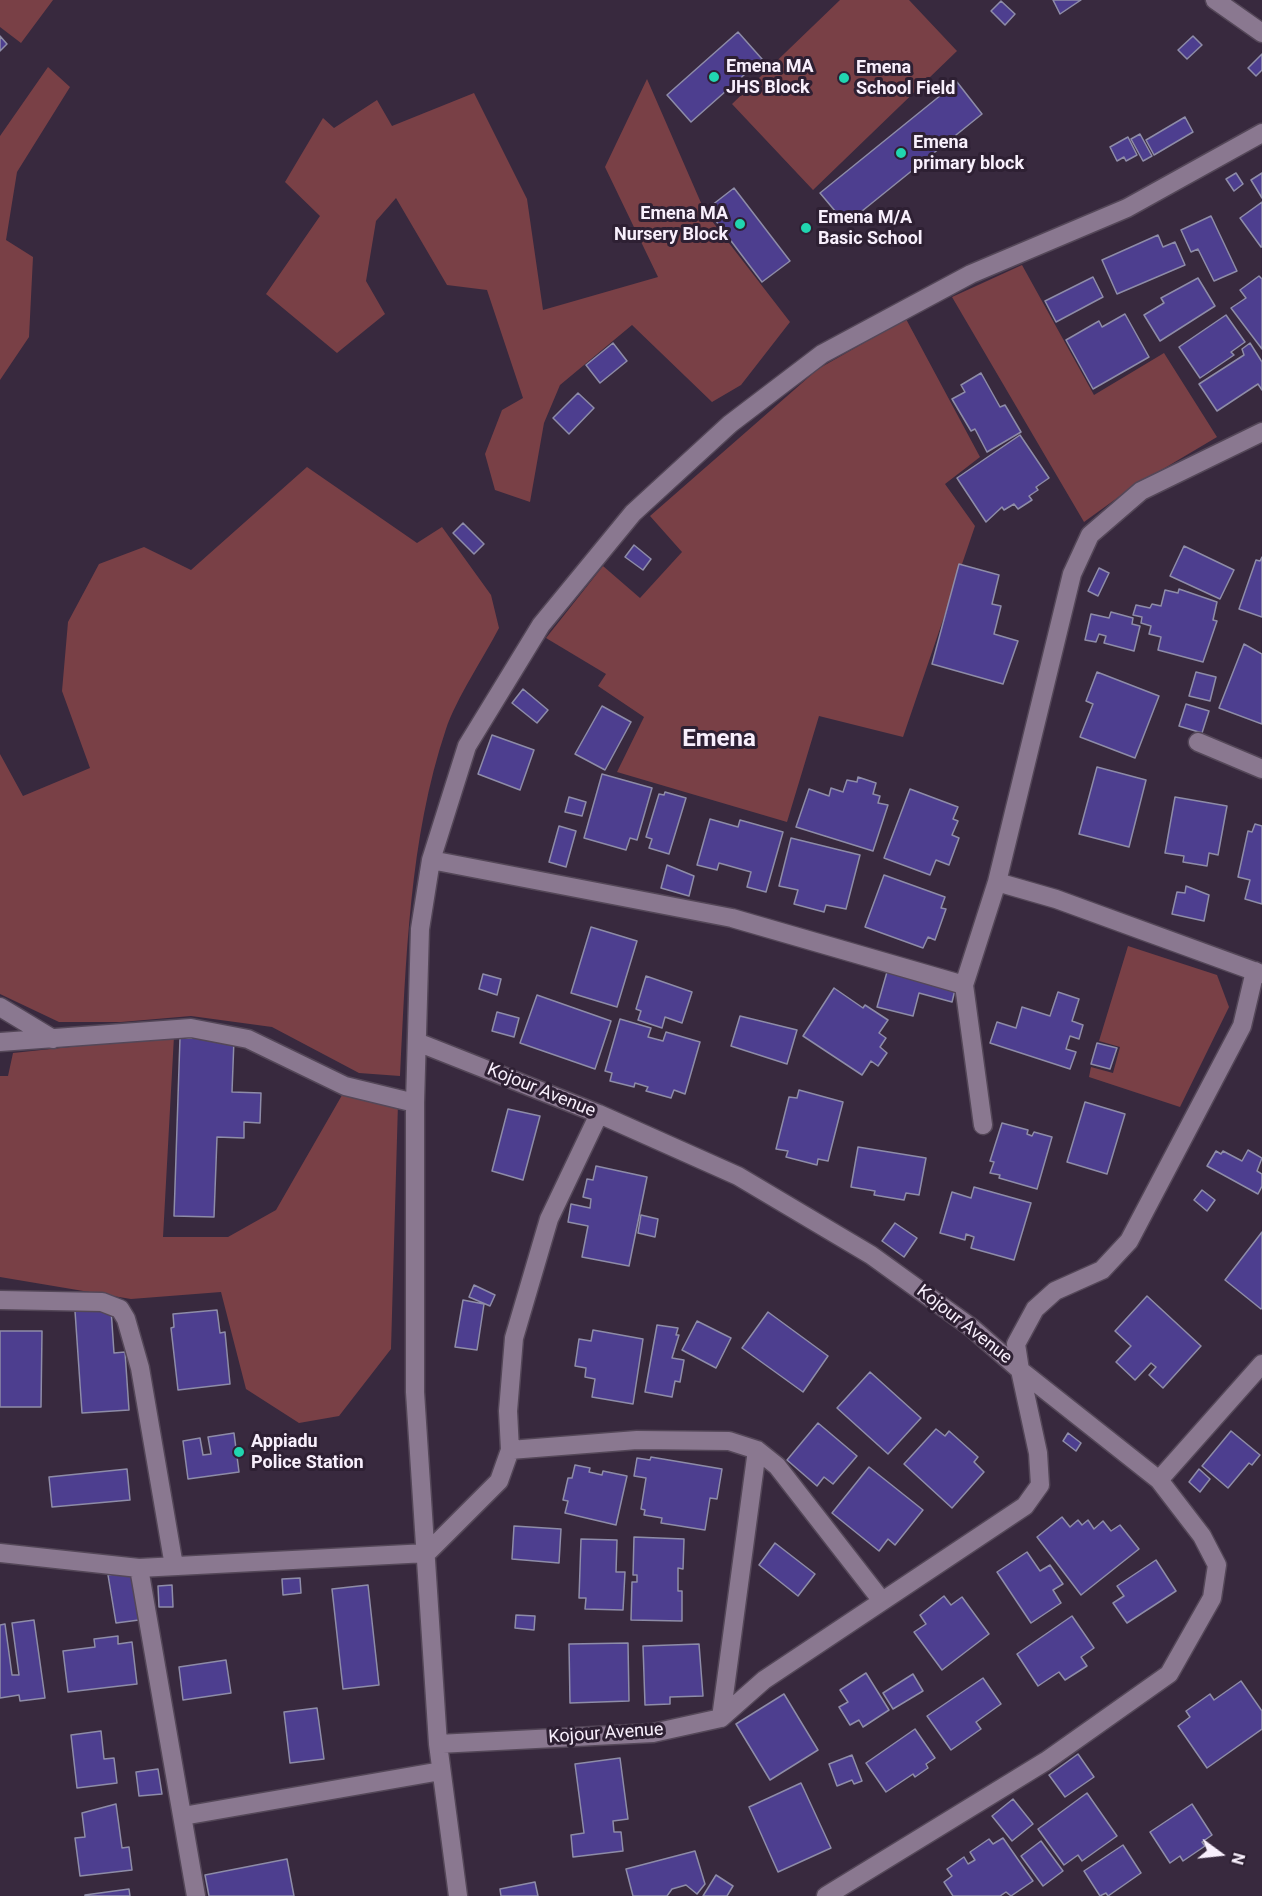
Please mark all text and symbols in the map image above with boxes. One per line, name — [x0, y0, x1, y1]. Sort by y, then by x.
place label: Emena MA JHS Block — [726, 56, 814, 98]
place label: Emena School Field — [856, 57, 955, 100]
marker: Emena MA JHS Block — [707, 70, 721, 84]
marker: Emena School Field — [837, 71, 851, 85]
place label: Emena primary block — [913, 132, 1024, 174]
marker: Emena primary block — [894, 146, 908, 160]
place label: Emena MA Nursery Block — [614, 203, 728, 246]
place label: Emena M/A Basic School — [818, 207, 923, 250]
marker: Emena MA Nursery Block — [733, 217, 747, 231]
marker: Emena M/A Basic School — [799, 221, 813, 235]
district label: Emena — [682, 726, 756, 754]
street label: Kojour Avenue — [484, 1059, 598, 1123]
street label: Kojour Avenue — [912, 1281, 1016, 1369]
place label: Appiadu Police Station — [251, 1431, 364, 1474]
marker: Appiadu Police Station — [232, 1445, 246, 1459]
street label: Kojour Avenue — [548, 1719, 664, 1749]
north arrow — [1190, 1824, 1250, 1884]
text: N — [1227, 1851, 1249, 1867]

